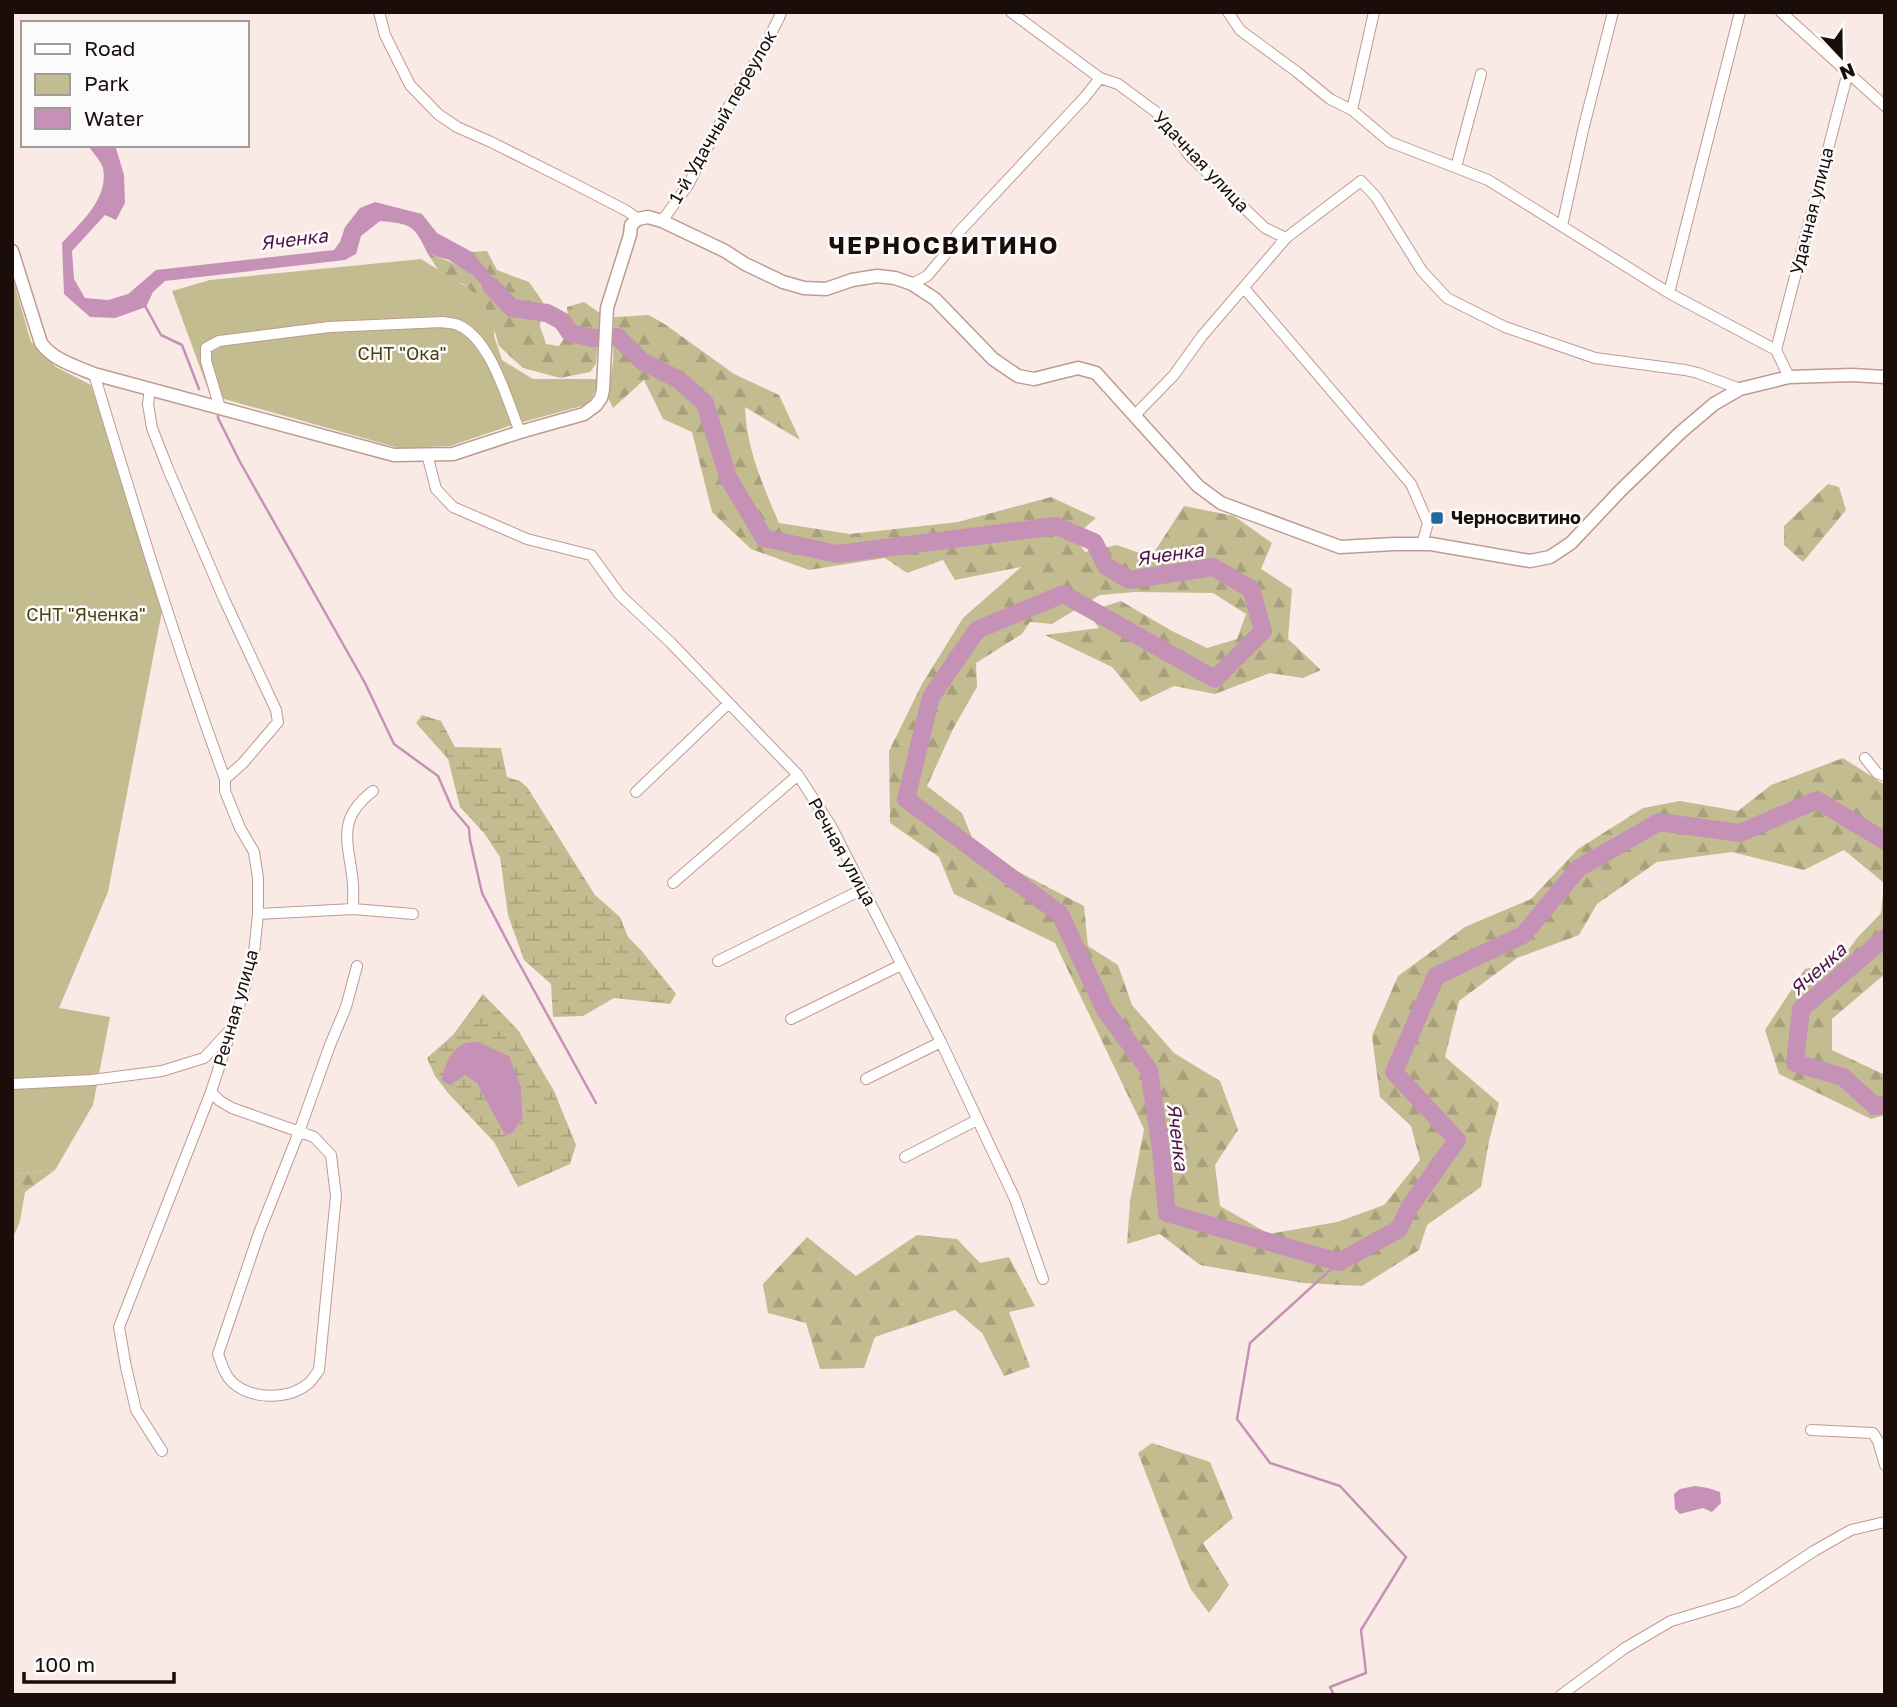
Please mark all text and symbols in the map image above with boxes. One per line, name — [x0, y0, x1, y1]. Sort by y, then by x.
legend — [21, 21, 248, 147]
north arrow — [1806, 21, 1876, 91]
street label: 1-й Удачный переулок — [664, 26, 781, 207]
text: Road — [84, 35, 135, 61]
text: N — [1837, 59, 1859, 86]
text: Park — [84, 70, 130, 96]
text: Water — [84, 105, 144, 131]
street label: Удачная улица — [1149, 106, 1254, 217]
street label: Удачная улица — [1785, 145, 1837, 277]
water label: Яченка — [259, 223, 330, 254]
district label: ЧЕРНОСВИТИНО — [829, 230, 1059, 259]
park label: СНТ "Ока" — [357, 342, 447, 364]
place label: Черносвитино — [1451, 506, 1581, 528]
marker: Черносвитино — [1429, 510, 1445, 526]
water label: Яченка — [1135, 537, 1206, 570]
park label: СНТ "Яченка" — [26, 603, 146, 625]
street label: Речная улица — [804, 793, 882, 910]
water label: Яченка — [1785, 937, 1851, 1000]
street label: Речная улица — [208, 947, 262, 1069]
water label: Яченка — [1163, 1102, 1194, 1173]
scale bar — [24, 1640, 175, 1684]
text: 100 m — [35, 1651, 95, 1677]

